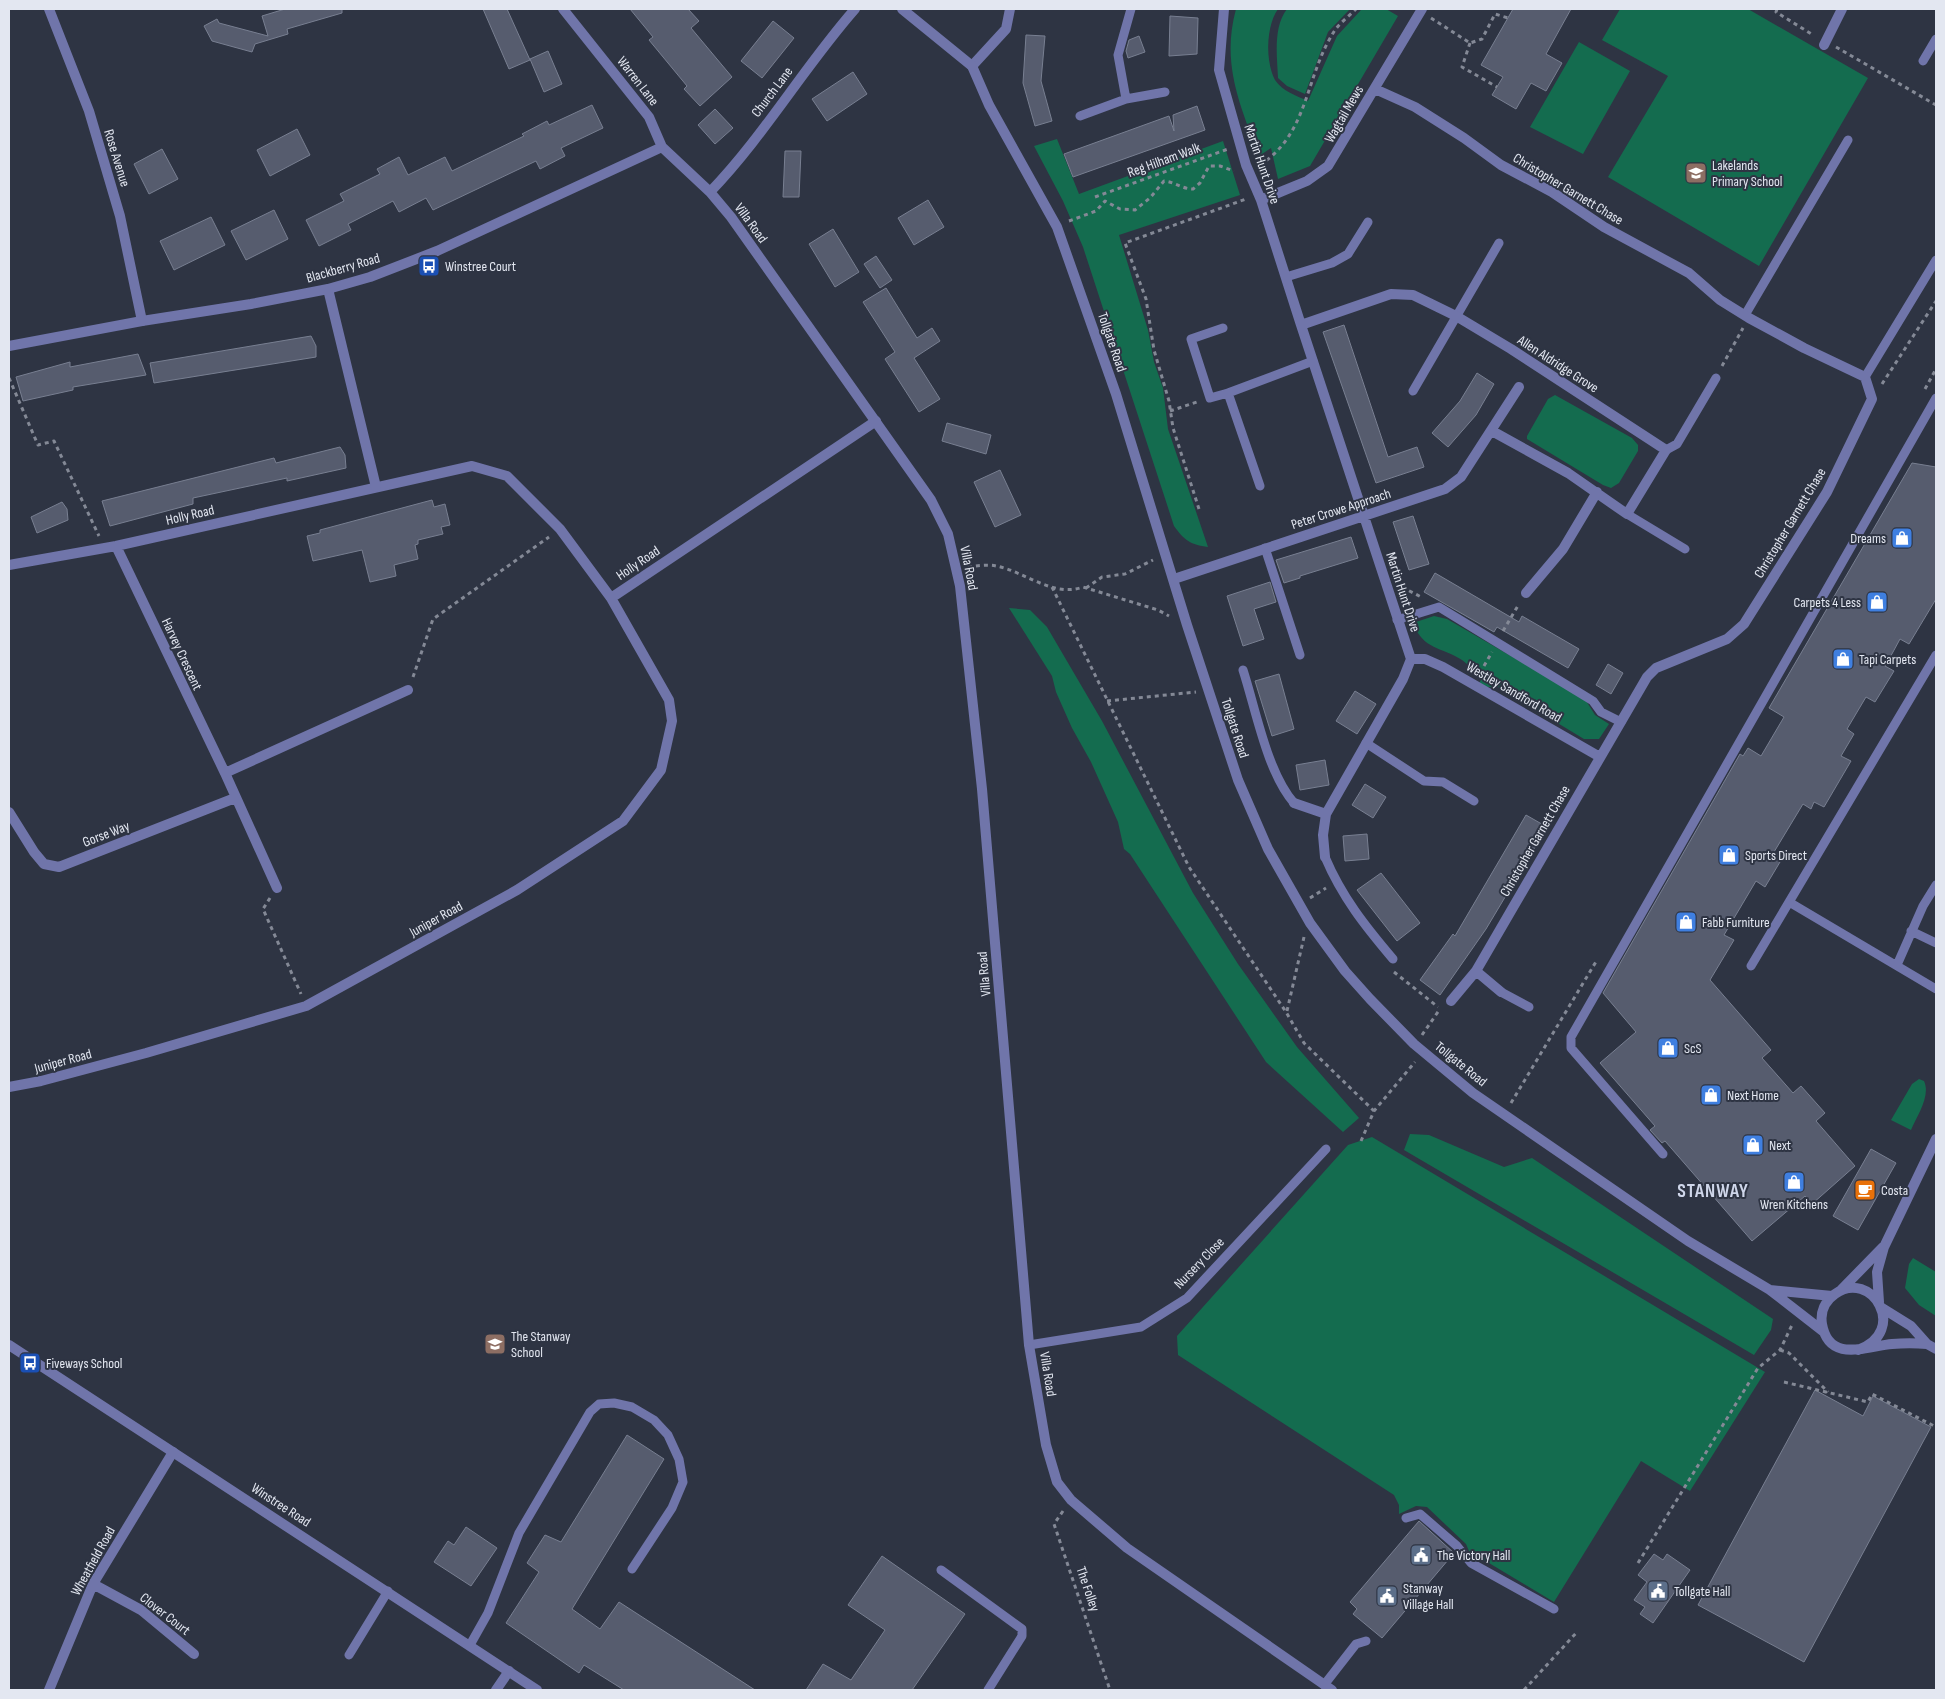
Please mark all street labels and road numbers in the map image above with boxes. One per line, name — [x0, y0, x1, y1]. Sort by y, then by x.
street label: Warren Lane — [613, 53, 663, 109]
street label: Church Lane — [748, 64, 796, 120]
street label: Wagtail Mews — [1321, 82, 1367, 146]
street label: Martin Hunt Drive — [1240, 122, 1284, 206]
street label: Rose Avenue — [100, 127, 134, 189]
street label: Reg Hilham Walk — [1125, 139, 1204, 181]
street label: Christopher Garnett Chase — [1510, 149, 1626, 229]
street label: Villa Road — [731, 200, 771, 246]
street label: Blackberry Road — [304, 249, 382, 287]
street label: Tollgate Road — [1094, 310, 1130, 374]
street label: Allen Aldridge Grove — [1513, 331, 1602, 396]
street label: Christopher Garnett Chase — [1750, 465, 1830, 581]
street label: Peter Crowe Approach — [1289, 485, 1393, 533]
street label: Holly Road — [164, 501, 216, 529]
street label: Holly Road — [613, 542, 663, 584]
street label: Villa Road — [956, 544, 982, 592]
street label: Martin Hunt Drive — [1382, 550, 1424, 634]
street label: Harvey Crescent — [158, 615, 206, 693]
street label: Westley Sandford Road — [1463, 658, 1565, 726]
street label: Tollgate Road — [1217, 696, 1253, 760]
street label: Christopher Garnett Chase — [1496, 782, 1574, 900]
street label: Gorse Way — [80, 817, 132, 851]
street label: Juniper Road — [406, 897, 466, 941]
street label: Villa Road — [974, 951, 994, 997]
street label: Tollgate Road — [1432, 1038, 1491, 1090]
street label: Juniper Road — [32, 1045, 94, 1077]
street label: Nursery Close — [1170, 1234, 1228, 1292]
street label: Villa Road — [1036, 1350, 1060, 1398]
street label: Winstree Road — [248, 1479, 314, 1531]
street label: Wheatfield Road — [67, 1523, 119, 1598]
street label: The Folley — [1072, 1564, 1104, 1614]
street label: Clover Court — [136, 1589, 194, 1639]

